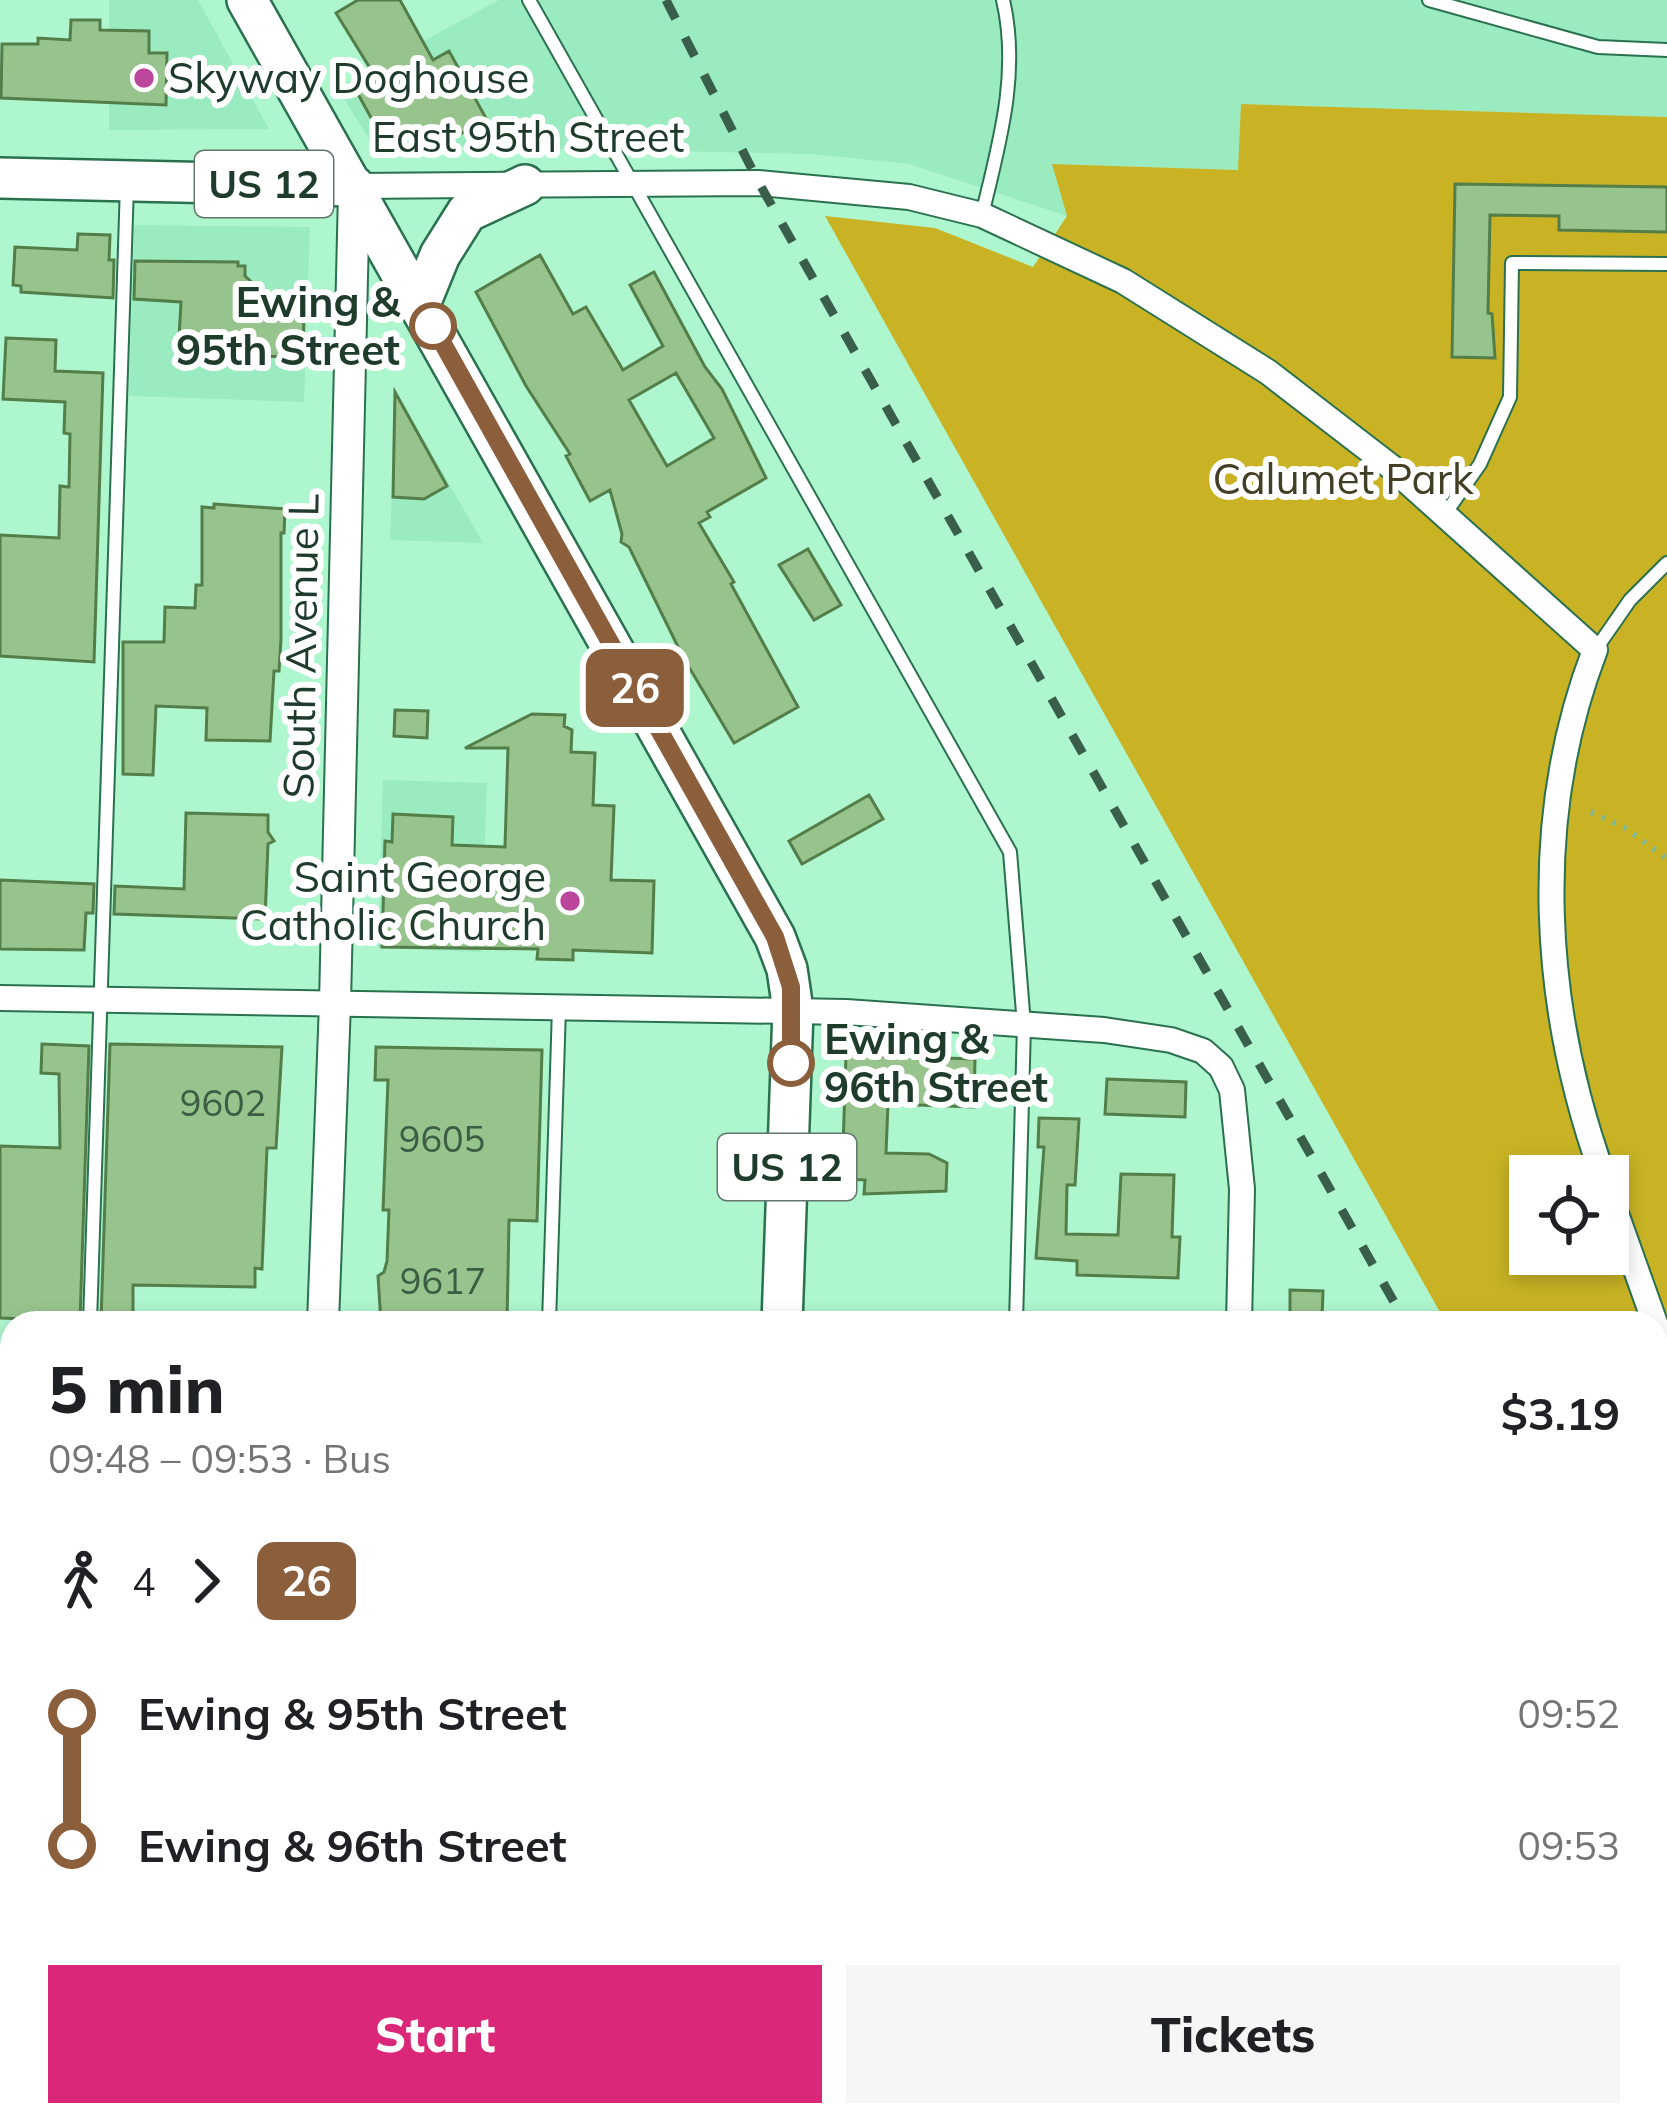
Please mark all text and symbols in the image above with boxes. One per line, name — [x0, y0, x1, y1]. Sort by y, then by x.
place label: Skyway Doghouse — [168, 51, 529, 104]
marker: Skyway Doghouse — [131, 65, 157, 91]
street label: East 95th Street — [372, 110, 684, 163]
road number: US 12 — [195, 151, 333, 217]
place label: Ewing & 95th Street — [176, 275, 401, 376]
marker: Ewing & 95th Street — [411, 304, 455, 348]
park label: Calumet Park — [1212, 452, 1474, 505]
street label: South Avenue L — [271, 493, 330, 799]
line badge: 26 — [581, 649, 689, 727]
text: 26 — [610, 661, 660, 714]
place label: Saint George Catholic Church — [240, 850, 546, 951]
marker: Saint George Catholic Church — [557, 888, 583, 914]
place label: Ewing & 96th Street — [824, 1012, 1048, 1113]
marker: Ewing & 96th Street — [769, 1041, 813, 1085]
house number: 9602 — [180, 1080, 266, 1125]
house number: 9605 — [399, 1116, 485, 1161]
road number: US 12 — [718, 1134, 856, 1200]
map controls — [1509, 1155, 1629, 1275]
button: locate — [1509, 1155, 1629, 1275]
house number: 9617 — [400, 1258, 486, 1303]
text: 5 min — [48, 1347, 225, 1430]
text: $3.19 — [1501, 1385, 1620, 1441]
text: 09:48 – 09:53 · Bus — [48, 1434, 391, 1483]
icon: walk — [48, 1548, 114, 1614]
icon: forward — [173, 1548, 239, 1614]
text: 26 — [281, 1554, 332, 1607]
text: 4 — [132, 1557, 155, 1606]
text: Ewing & 95th Street — [138, 1685, 567, 1741]
text: 09:52 — [1518, 1689, 1620, 1738]
text: Ewing & 96th Street — [138, 1817, 567, 1873]
text: 09:53 — [1518, 1821, 1620, 1870]
button: Start — [48, 1965, 822, 2103]
button: Tickets — [846, 1965, 1620, 2103]

